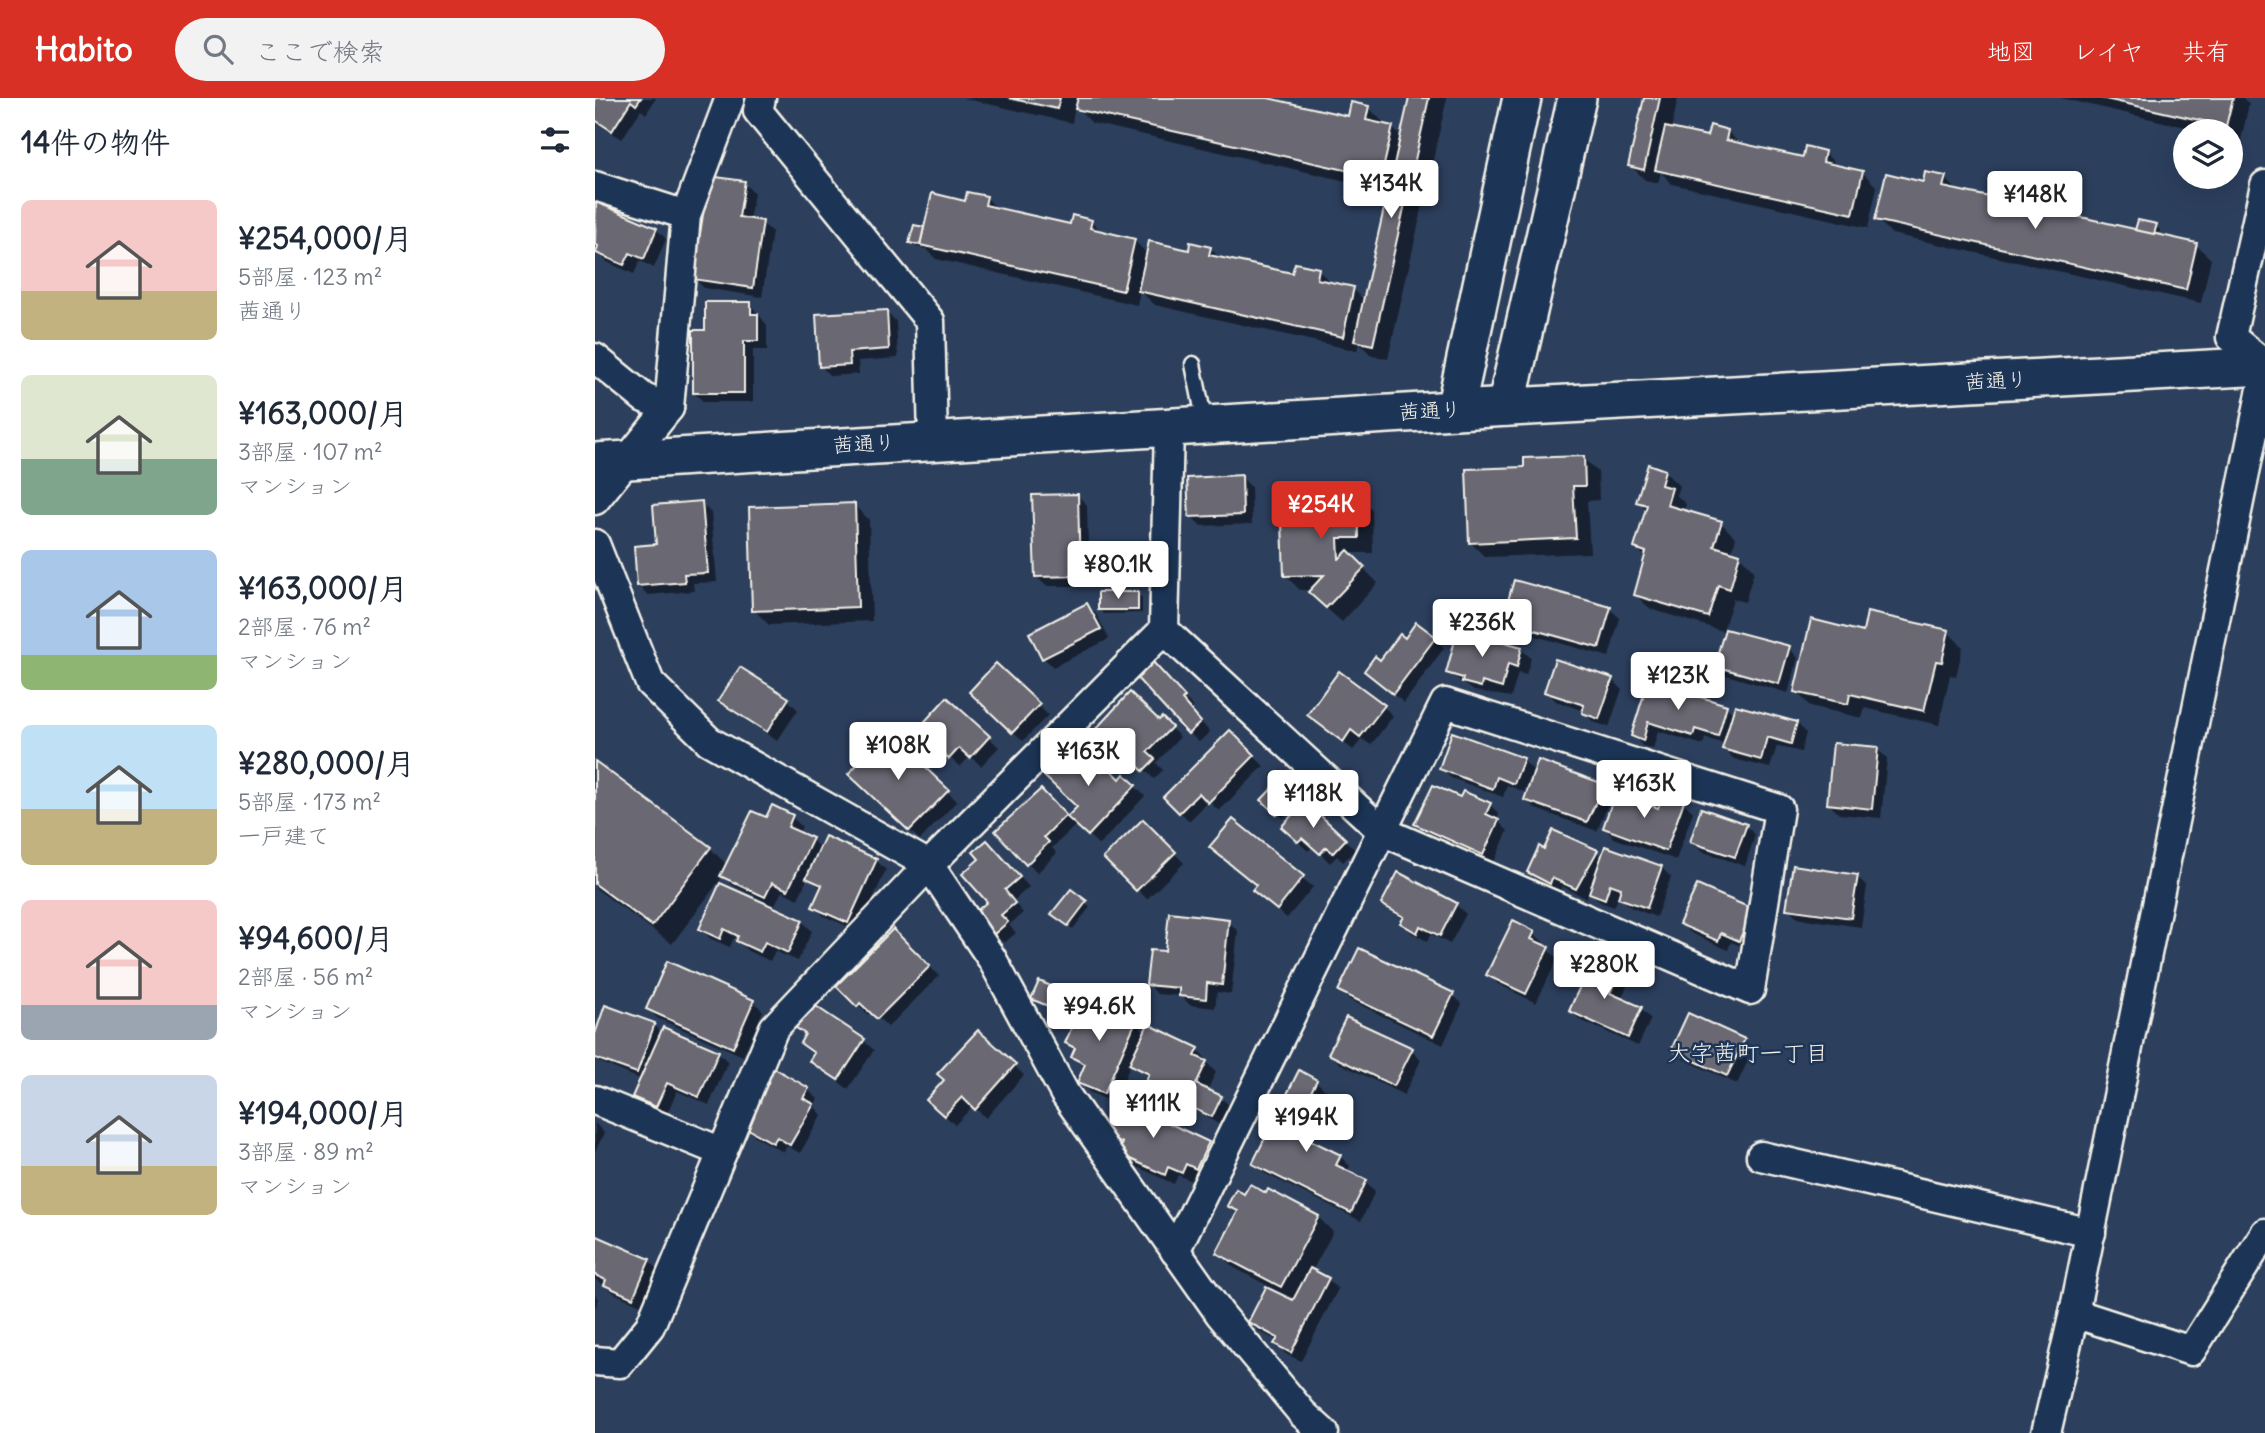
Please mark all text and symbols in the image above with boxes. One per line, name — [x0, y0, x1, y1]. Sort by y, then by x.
search box — [175, 18, 665, 81]
text: Habito — [35, 28, 133, 70]
icon: search — [199, 30, 237, 68]
text: ここで検索 — [255, 35, 385, 68]
text: 地図 — [1987, 36, 2035, 66]
text: レイヤ — [2073, 36, 2144, 66]
text: 共有 — [2182, 36, 2230, 66]
map controls — [2173, 119, 2243, 189]
button: layers — [2173, 119, 2243, 189]
icon: filters — [536, 121, 574, 159]
text: 14件の物件 — [21, 123, 170, 161]
pin: ¥134K — [1342, 160, 1440, 220]
text: ¥134K — [1359, 168, 1423, 197]
pin: ¥148K — [1986, 172, 2084, 231]
text: ¥148K — [2003, 179, 2067, 208]
text: ¥254,000/月 — [238, 219, 413, 257]
icon: home — [77, 228, 161, 312]
text: 5部屋 · 123 m² — [238, 262, 382, 291]
text: 茜通り — [238, 296, 307, 325]
street label: 茜通り — [1964, 365, 2028, 396]
text: ¥163,000/月 — [238, 394, 408, 432]
street label: 茜通り — [1398, 395, 1462, 426]
icon: home — [77, 403, 161, 487]
street label: 茜通り — [832, 428, 896, 459]
text: 3部屋 · 107 m² — [238, 437, 383, 466]
text: マンション — [238, 471, 352, 500]
pin: ¥254K — [1272, 482, 1370, 541]
text: ¥254K — [1288, 489, 1354, 518]
pin: ¥80.1K — [1061, 542, 1175, 601]
text: ¥80.1K — [1083, 549, 1153, 578]
text: ¥163,000/月 — [238, 569, 408, 607]
icon: home — [77, 578, 161, 662]
pin: ¥236K — [1433, 600, 1531, 659]
text: ¥236K — [1449, 607, 1515, 636]
text: 2部屋 · 76 m² — [238, 612, 371, 641]
text: マンション — [238, 646, 352, 675]
pin: ¥123K — [1629, 652, 1727, 712]
text: ¥123K — [1647, 660, 1709, 689]
pin: ¥108K — [849, 722, 947, 782]
pin: ¥163K — [1039, 728, 1137, 788]
text: ¥108K — [865, 730, 931, 759]
text: ¥163K — [1056, 736, 1120, 765]
text: ¥280,000/月 — [238, 744, 415, 782]
icon: home — [77, 753, 161, 837]
pin: ¥163K — [1595, 760, 1693, 820]
text: ¥163K — [1612, 768, 1676, 797]
pin: ¥118K — [1264, 770, 1362, 830]
text: ¥118K — [1283, 778, 1343, 807]
text: 5部屋 · 173 m² — [238, 787, 381, 816]
text: 一戸建て — [238, 821, 330, 850]
text: ¥94,600/月 — [238, 919, 394, 957]
icon: home — [77, 928, 161, 1012]
pin: ¥280K — [1555, 942, 1653, 1001]
text: ¥280K — [1570, 949, 1638, 978]
text: 2部屋 · 56 m² — [238, 962, 373, 991]
pin: ¥94.6K — [1042, 984, 1156, 1043]
text: ¥94.6K — [1063, 991, 1135, 1020]
text: マンション — [238, 996, 352, 1025]
district label: 大字茜町一丁目 — [1668, 1038, 1829, 1067]
pin: ¥111K — [1104, 1080, 1202, 1140]
text: ¥111K — [1125, 1088, 1181, 1117]
text: ¥194,000/月 — [238, 1094, 408, 1132]
pin: ¥194K — [1257, 1094, 1355, 1154]
text: ¥194K — [1274, 1102, 1338, 1131]
icon: home — [77, 1103, 161, 1187]
text: 3部屋 · 89 m² — [238, 1137, 374, 1166]
text: マンション — [238, 1171, 352, 1200]

